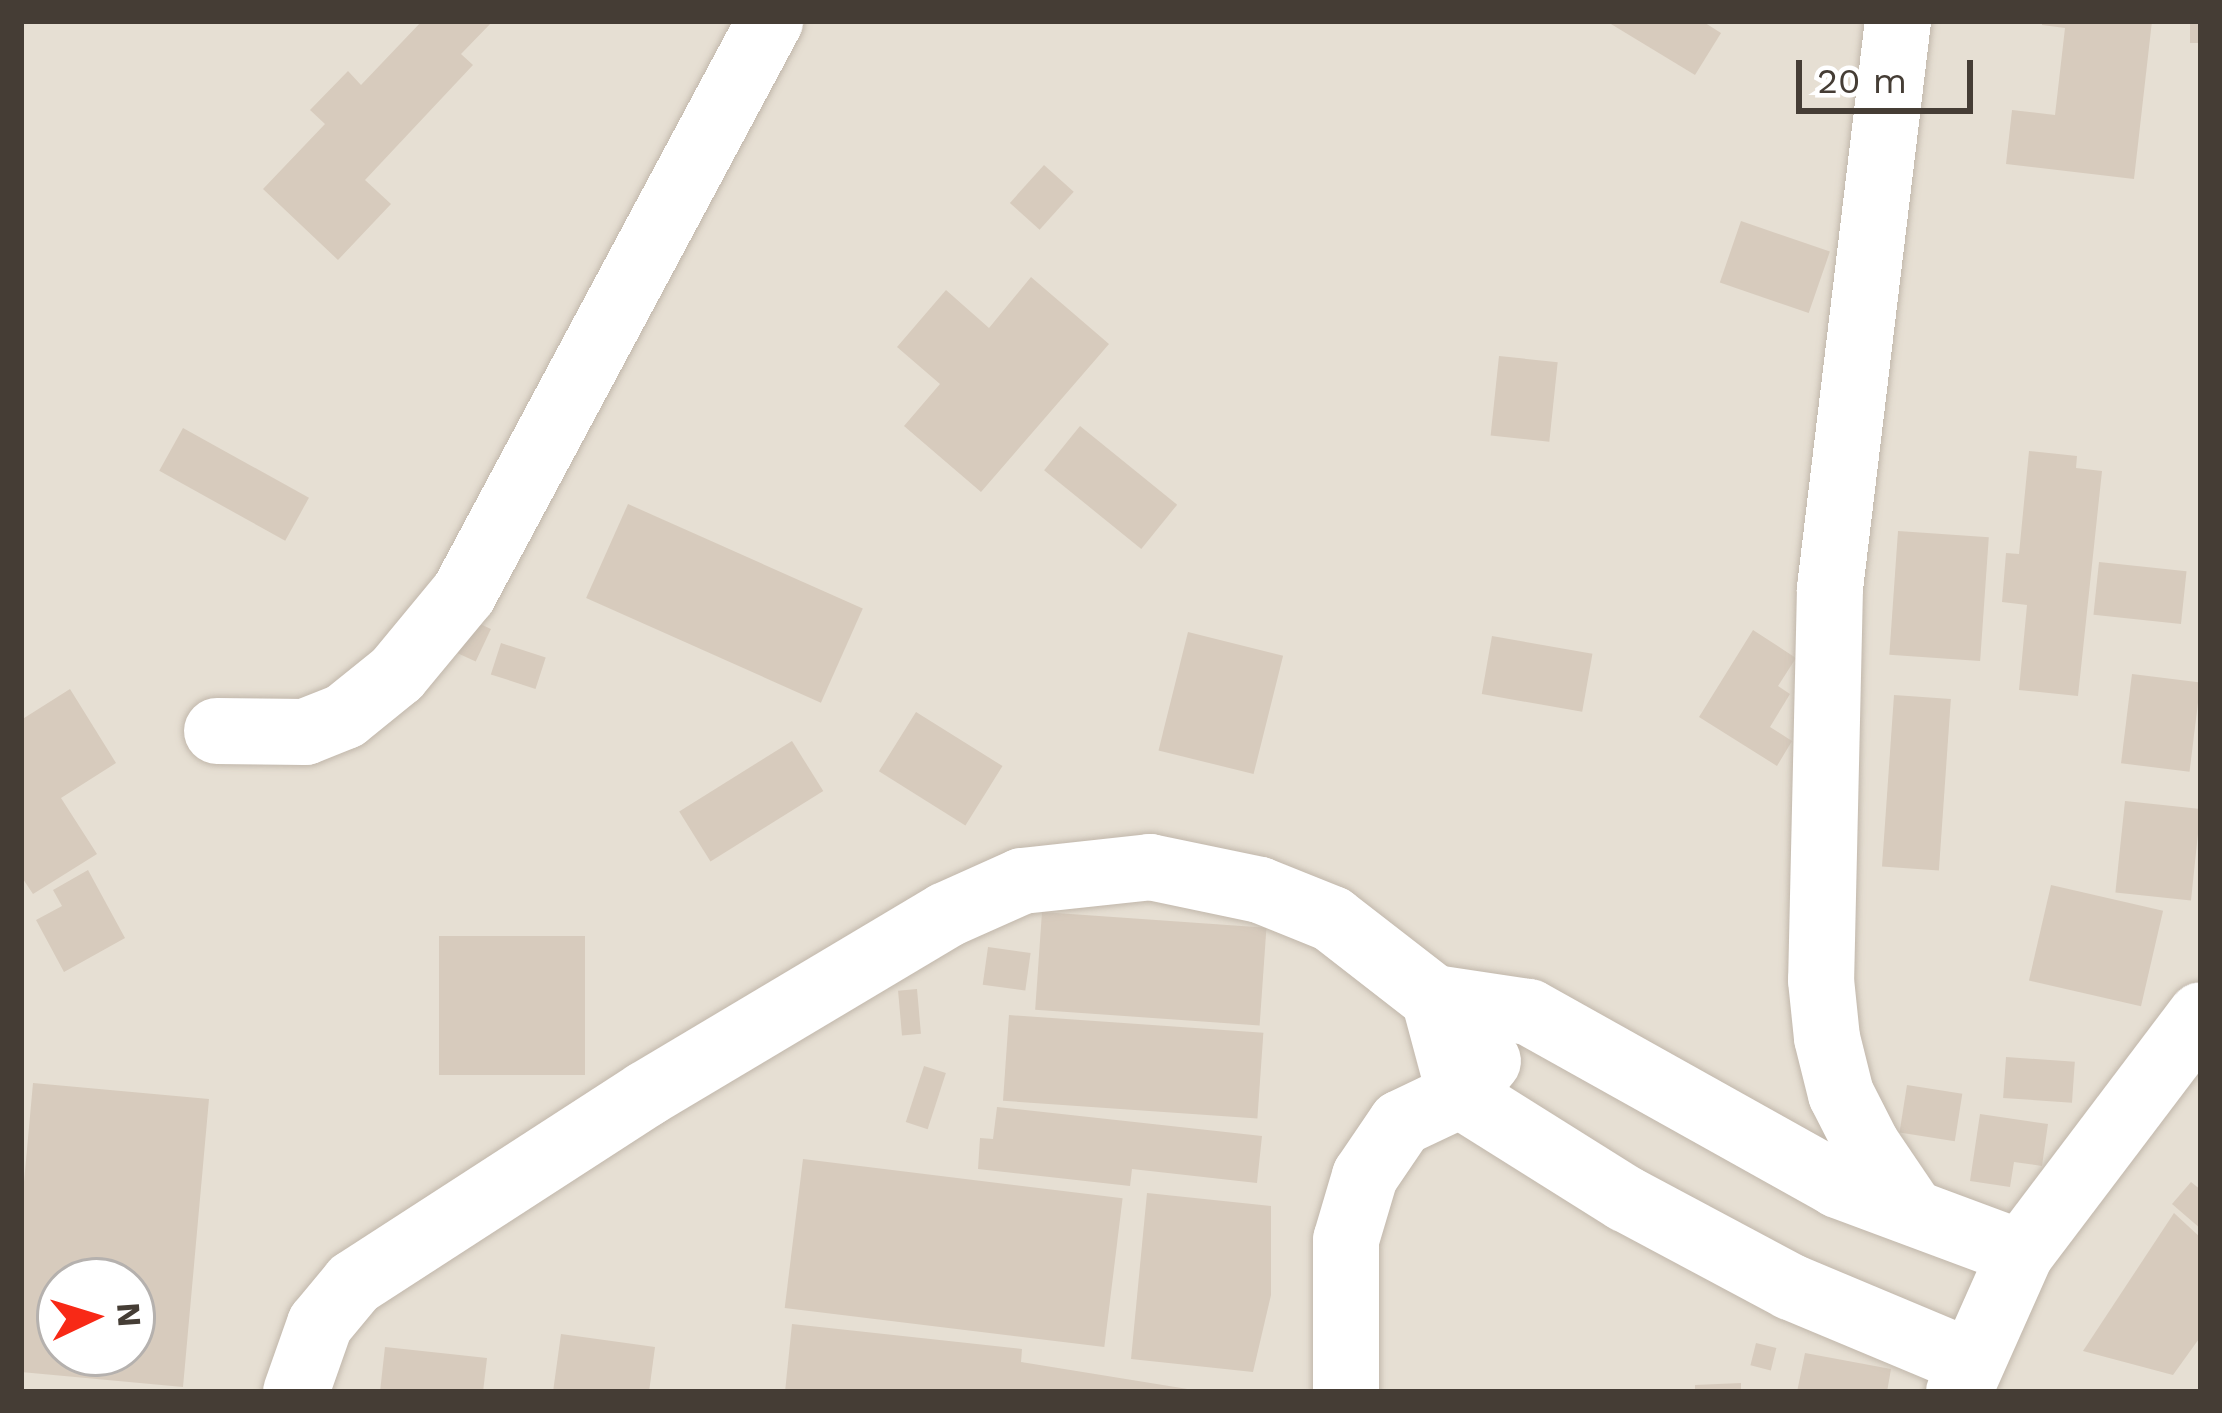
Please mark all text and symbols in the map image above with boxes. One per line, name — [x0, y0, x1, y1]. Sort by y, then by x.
scale bar — [1802, 36, 1979, 110]
text: 20 m — [1817, 60, 1907, 102]
north arrow — [36, 1257, 156, 1377]
text: N — [109, 1301, 150, 1328]

